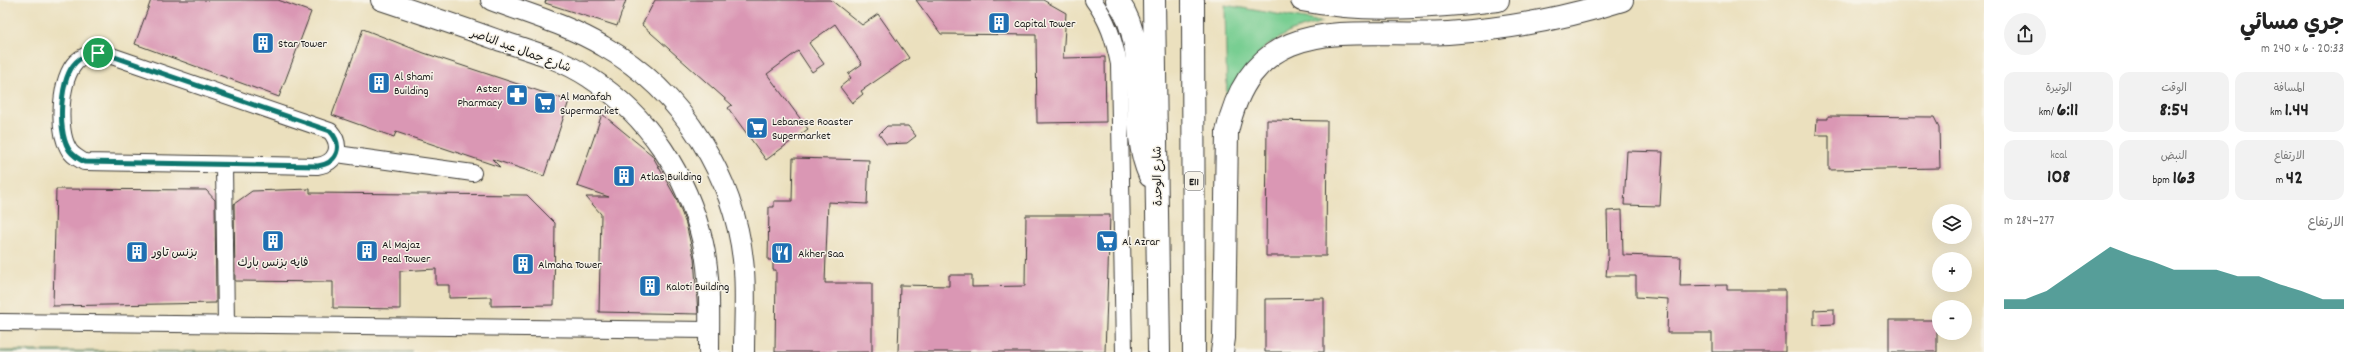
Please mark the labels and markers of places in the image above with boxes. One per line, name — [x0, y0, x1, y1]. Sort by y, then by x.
building icon: Capital Tower — [986, 10, 1012, 36]
place label: Capital Tower — [1014, 16, 1076, 33]
building icon: Star Tower — [250, 30, 276, 56]
pin — [81, 36, 115, 70]
place label: Star Tower — [278, 36, 328, 53]
place label: Al Shami Building — [394, 69, 433, 100]
building icon: Al Shami Building — [366, 70, 392, 96]
place label: Aster Pharmacy — [457, 81, 503, 112]
pharmacy icon: Aster Pharmacy — [504, 82, 530, 108]
place label: Al Manafah Supermarket — [560, 89, 619, 120]
supermarket icon: Al Manafah Supermarket — [532, 90, 558, 116]
place label: Lebanese Roaster Supermarket — [772, 114, 853, 145]
supermarket icon: Lebanese Roaster Supermarket — [744, 115, 770, 141]
building icon: Atlas Building — [611, 163, 637, 189]
place label: Atlas Building — [640, 169, 702, 186]
building icon: فايه بزنس بارك — [260, 228, 286, 254]
supermarket icon: Al Azrar — [1094, 228, 1120, 254]
place label: Al Azrar — [1122, 234, 1160, 251]
place label: Al Majaz Peal Tower — [382, 237, 431, 268]
building icon: Al Majaz Peal Tower — [354, 238, 380, 264]
building icon: بزنس تاور — [124, 239, 150, 265]
restaurant icon: Akher Saa — [769, 240, 795, 266]
place label: بزنس تاور — [151, 245, 197, 262]
place label: Akher Saa — [798, 246, 844, 263]
building icon: Almaha Tower — [510, 251, 536, 277]
place label: فايه بزنس بارك — [238, 255, 308, 272]
place label: Almaha Tower — [538, 257, 602, 274]
building icon: Kaloti Building — [637, 273, 663, 299]
place label: Kaloti Building — [666, 279, 729, 296]

